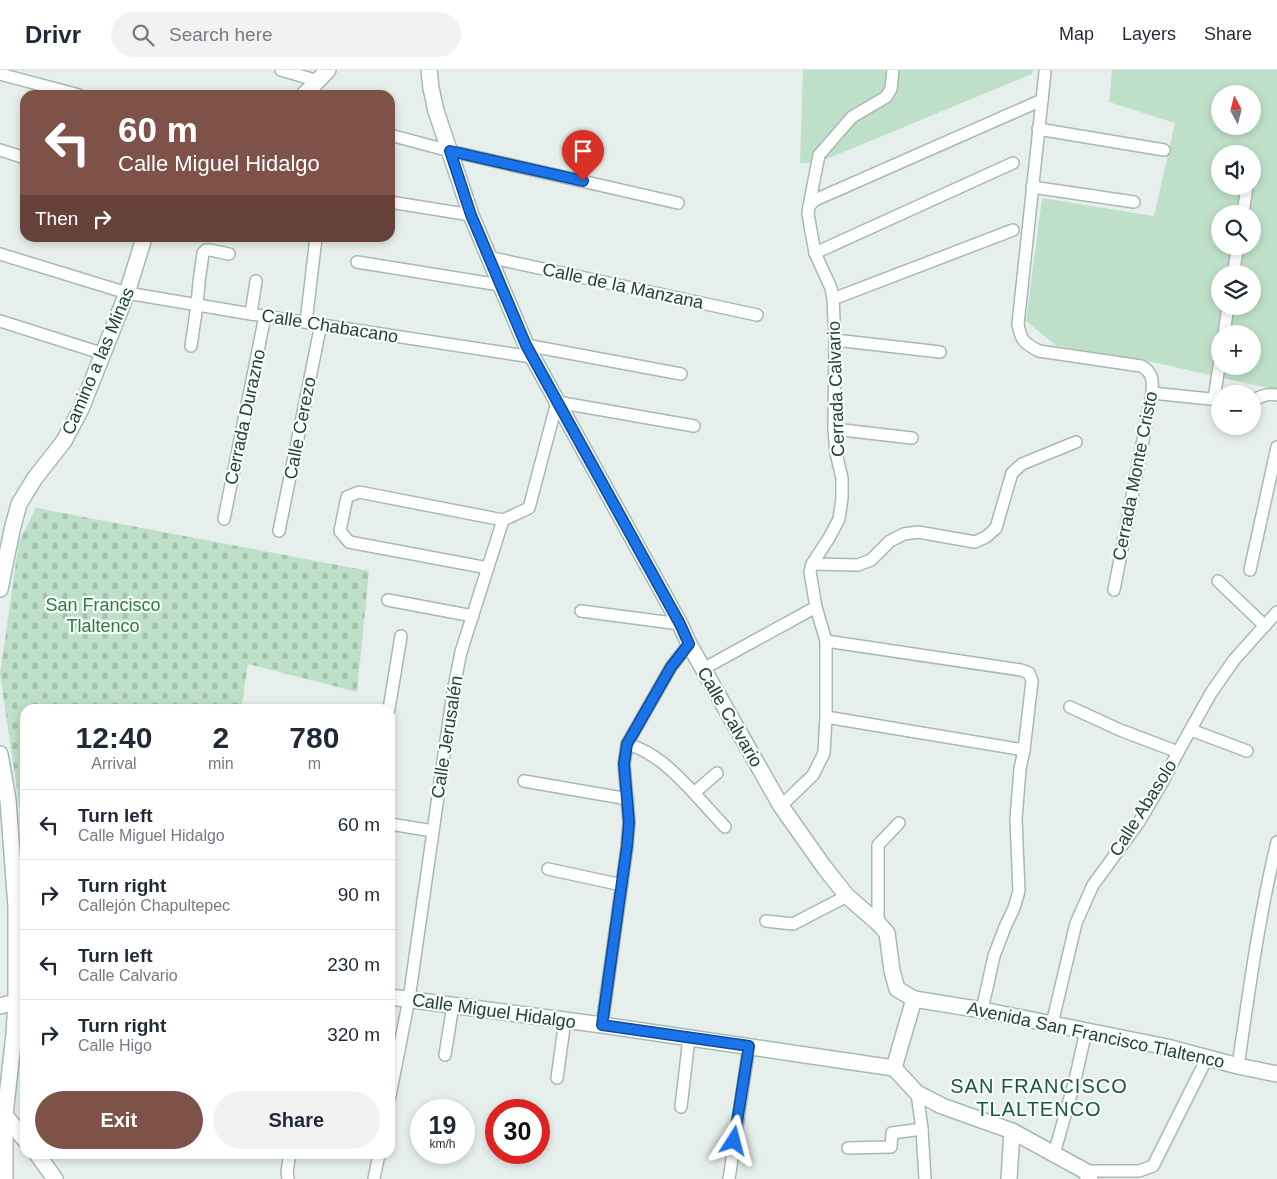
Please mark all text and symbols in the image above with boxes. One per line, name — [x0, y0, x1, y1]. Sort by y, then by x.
search box — [111, 12, 461, 57]
text: Drivr — [25, 21, 81, 48]
icon: search — [129, 21, 157, 49]
text: Search here — [169, 24, 273, 45]
text: Map — [1059, 24, 1094, 44]
text: Layers — [1122, 24, 1176, 44]
text: Share — [1204, 24, 1252, 44]
north arrow — [1211, 85, 1261, 135]
map controls — [1211, 85, 1261, 435]
icon: left — [35, 110, 100, 175]
text: 60 m — [118, 110, 198, 149]
pin — [562, 130, 604, 181]
icon: arrive — [569, 137, 597, 165]
button: sound — [1211, 145, 1261, 195]
text: Calle Miguel Hidalgo — [118, 151, 320, 176]
icon: right — [88, 205, 116, 233]
button: search — [1211, 205, 1261, 255]
text: Then — [35, 208, 78, 229]
street label: Calle de la Manzana — [541, 259, 706, 313]
button: layers — [1211, 265, 1261, 315]
street label: Camino a las Minas — [58, 284, 138, 438]
street label: Calle Chabacano — [260, 305, 400, 347]
street label: Cerrada Calvario — [824, 321, 848, 457]
button: + — [1211, 325, 1261, 375]
street label: Cerrada Durazno — [221, 347, 269, 487]
street label: Calle Cerezo — [280, 375, 320, 481]
button: − — [1211, 385, 1261, 435]
street label: Cerrada Monte Cristo — [1109, 390, 1161, 562]
park label: San Francisco Tlaltenco — [45, 595, 161, 636]
street label: Calle Calvario — [693, 663, 767, 771]
street label: Calle Jerusalén — [427, 674, 467, 800]
text: 12:40 — [76, 721, 152, 754]
text: 2 — [212, 721, 229, 754]
text: 780 — [289, 721, 339, 754]
text: Arrival — [91, 755, 137, 772]
text: min — [208, 755, 234, 772]
text: m — [308, 755, 321, 772]
street label: Calle Abasolo — [1105, 756, 1181, 860]
text: Turn left — [78, 805, 153, 826]
icon: left — [35, 811, 63, 839]
text: 60 m — [338, 814, 380, 835]
text: Calle Miguel Hidalgo — [78, 827, 225, 844]
text: Turn right — [78, 875, 166, 896]
icon: right — [35, 881, 63, 909]
text: 90 m — [338, 884, 380, 905]
text: Callejón Chapultepec — [78, 897, 230, 914]
text: Turn left — [78, 945, 153, 966]
icon: left — [35, 951, 63, 979]
text: 230 m — [327, 954, 380, 975]
text: Calle Calvario — [78, 967, 178, 984]
street label: Calle Miguel Hidalgo — [411, 990, 577, 1032]
street label: Avenida San Francisco Tlaltenco — [966, 998, 1226, 1072]
text: Turn right — [78, 1015, 166, 1036]
icon: right — [35, 1021, 63, 1049]
text: 320 m — [327, 1024, 380, 1045]
text: Calle Higo — [78, 1037, 152, 1054]
district label: SAN FRANCISCO TLALTENCO — [950, 1075, 1128, 1120]
button: Exit — [35, 1091, 203, 1149]
button: Share — [213, 1091, 380, 1149]
speed limit sign: 30 — [485, 1099, 550, 1164]
text: 19 — [429, 1111, 456, 1139]
position arrow — [707, 1114, 759, 1166]
text: km/h — [429, 1137, 456, 1151]

